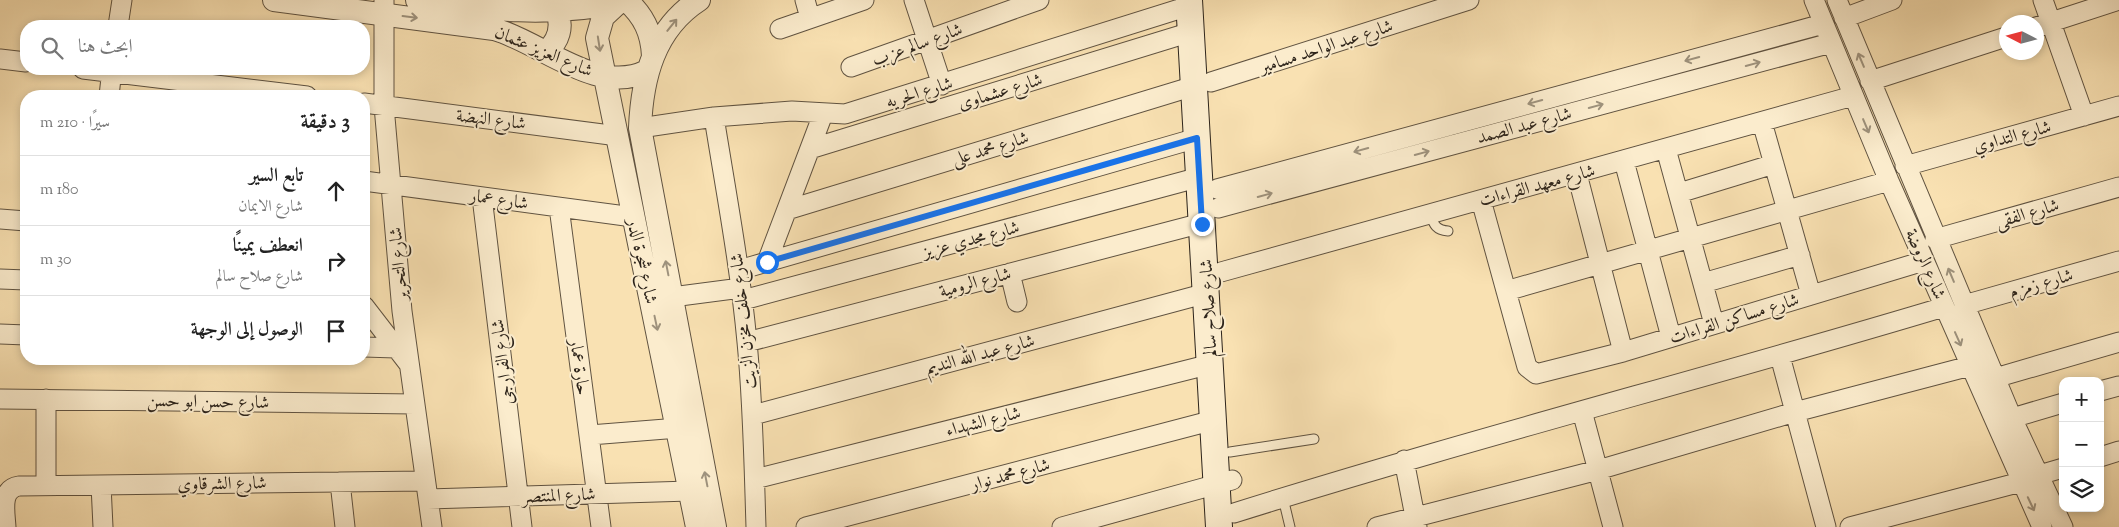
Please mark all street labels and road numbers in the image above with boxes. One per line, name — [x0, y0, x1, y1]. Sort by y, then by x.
street label: شارع عبد الواحد مسامير — [1255, 14, 1397, 82]
street label: شارع سالم عزب — [869, 17, 967, 75]
street label: شارع العزيز عثمان — [490, 20, 596, 85]
street label: شارع عشماوى — [955, 68, 1046, 118]
street label: شارع الحريه — [883, 71, 956, 116]
street label: شارع عبد الصمد — [1474, 102, 1575, 152]
street label: شارع النهضة — [454, 104, 527, 138]
street label: شارع التداوي — [1971, 115, 2054, 161]
street label: شارع محمد على — [949, 126, 1032, 174]
street label: شارع معهد القراءات — [1476, 159, 1599, 215]
street label: شارع عمار — [466, 184, 530, 218]
street label: شارع الفقى — [1993, 193, 2062, 236]
street label: شارع شجرة الدر — [619, 214, 663, 307]
street label: شارع مجدي عزيز — [918, 216, 1023, 267]
street label: شارع الروضة — [1897, 225, 1951, 304]
street label: شارع التحرير — [384, 226, 416, 304]
street label: شارع خلف مخزن الزيت — [725, 252, 765, 390]
street label: شارع صلاح سالم — [1194, 258, 1227, 358]
street label: شارع الرومية — [937, 262, 1014, 306]
street label: شارع زمزم — [2007, 263, 2077, 307]
street label: شارع مساكن القراءات — [1666, 288, 1803, 352]
street label: شارع الفرارجى — [486, 318, 522, 406]
street label: شارع عبد الله النديم — [922, 326, 1038, 384]
street label: حارة عمار — [561, 335, 595, 397]
street label: شارع حسن ابو حسن — [147, 389, 269, 417]
street label: شارع الشهداء — [943, 401, 1024, 445]
street label: شارع محمد نوار — [966, 453, 1053, 500]
street label: شارع الشرقاوي — [177, 471, 267, 499]
street label: شارع المنتصر — [520, 483, 596, 511]

